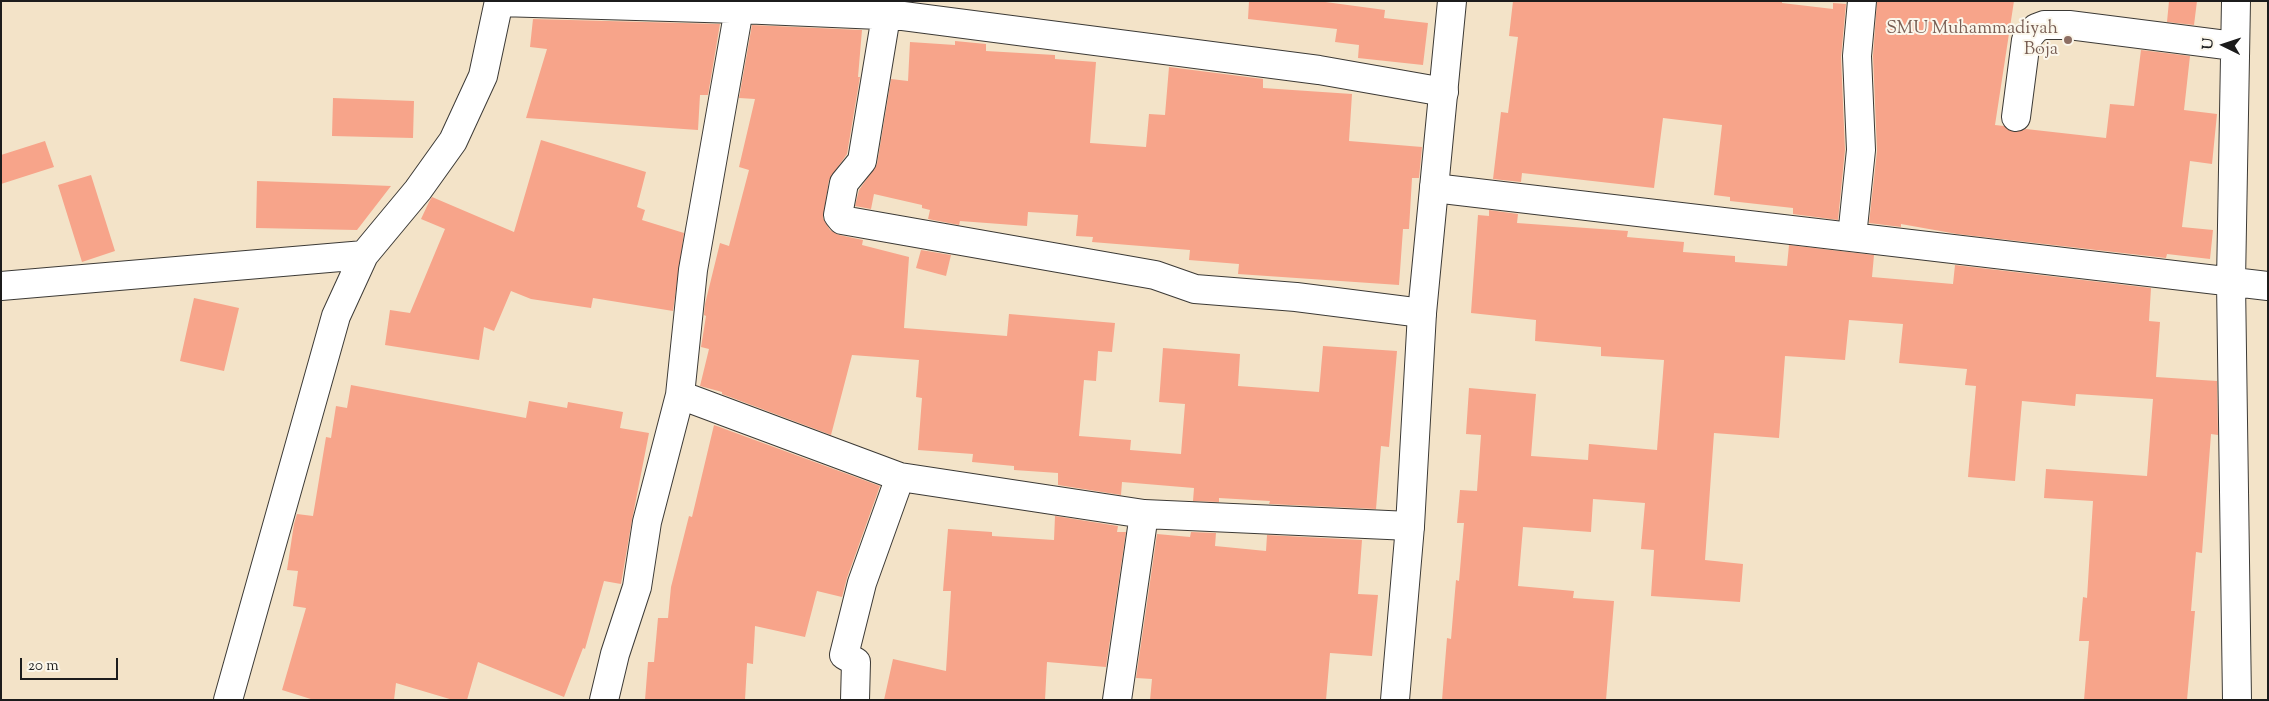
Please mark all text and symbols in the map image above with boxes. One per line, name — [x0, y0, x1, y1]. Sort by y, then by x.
place label: SMU Muhammadiyah Boja — [1886, 19, 2058, 62]
north arrow — [2199, 20, 2249, 70]
marker: SMU Muhammadiyah Boja — [2062, 34, 2074, 46]
text: U — [2199, 38, 2219, 50]
scale bar — [22, 648, 120, 680]
text: 20 m — [28, 656, 59, 677]

